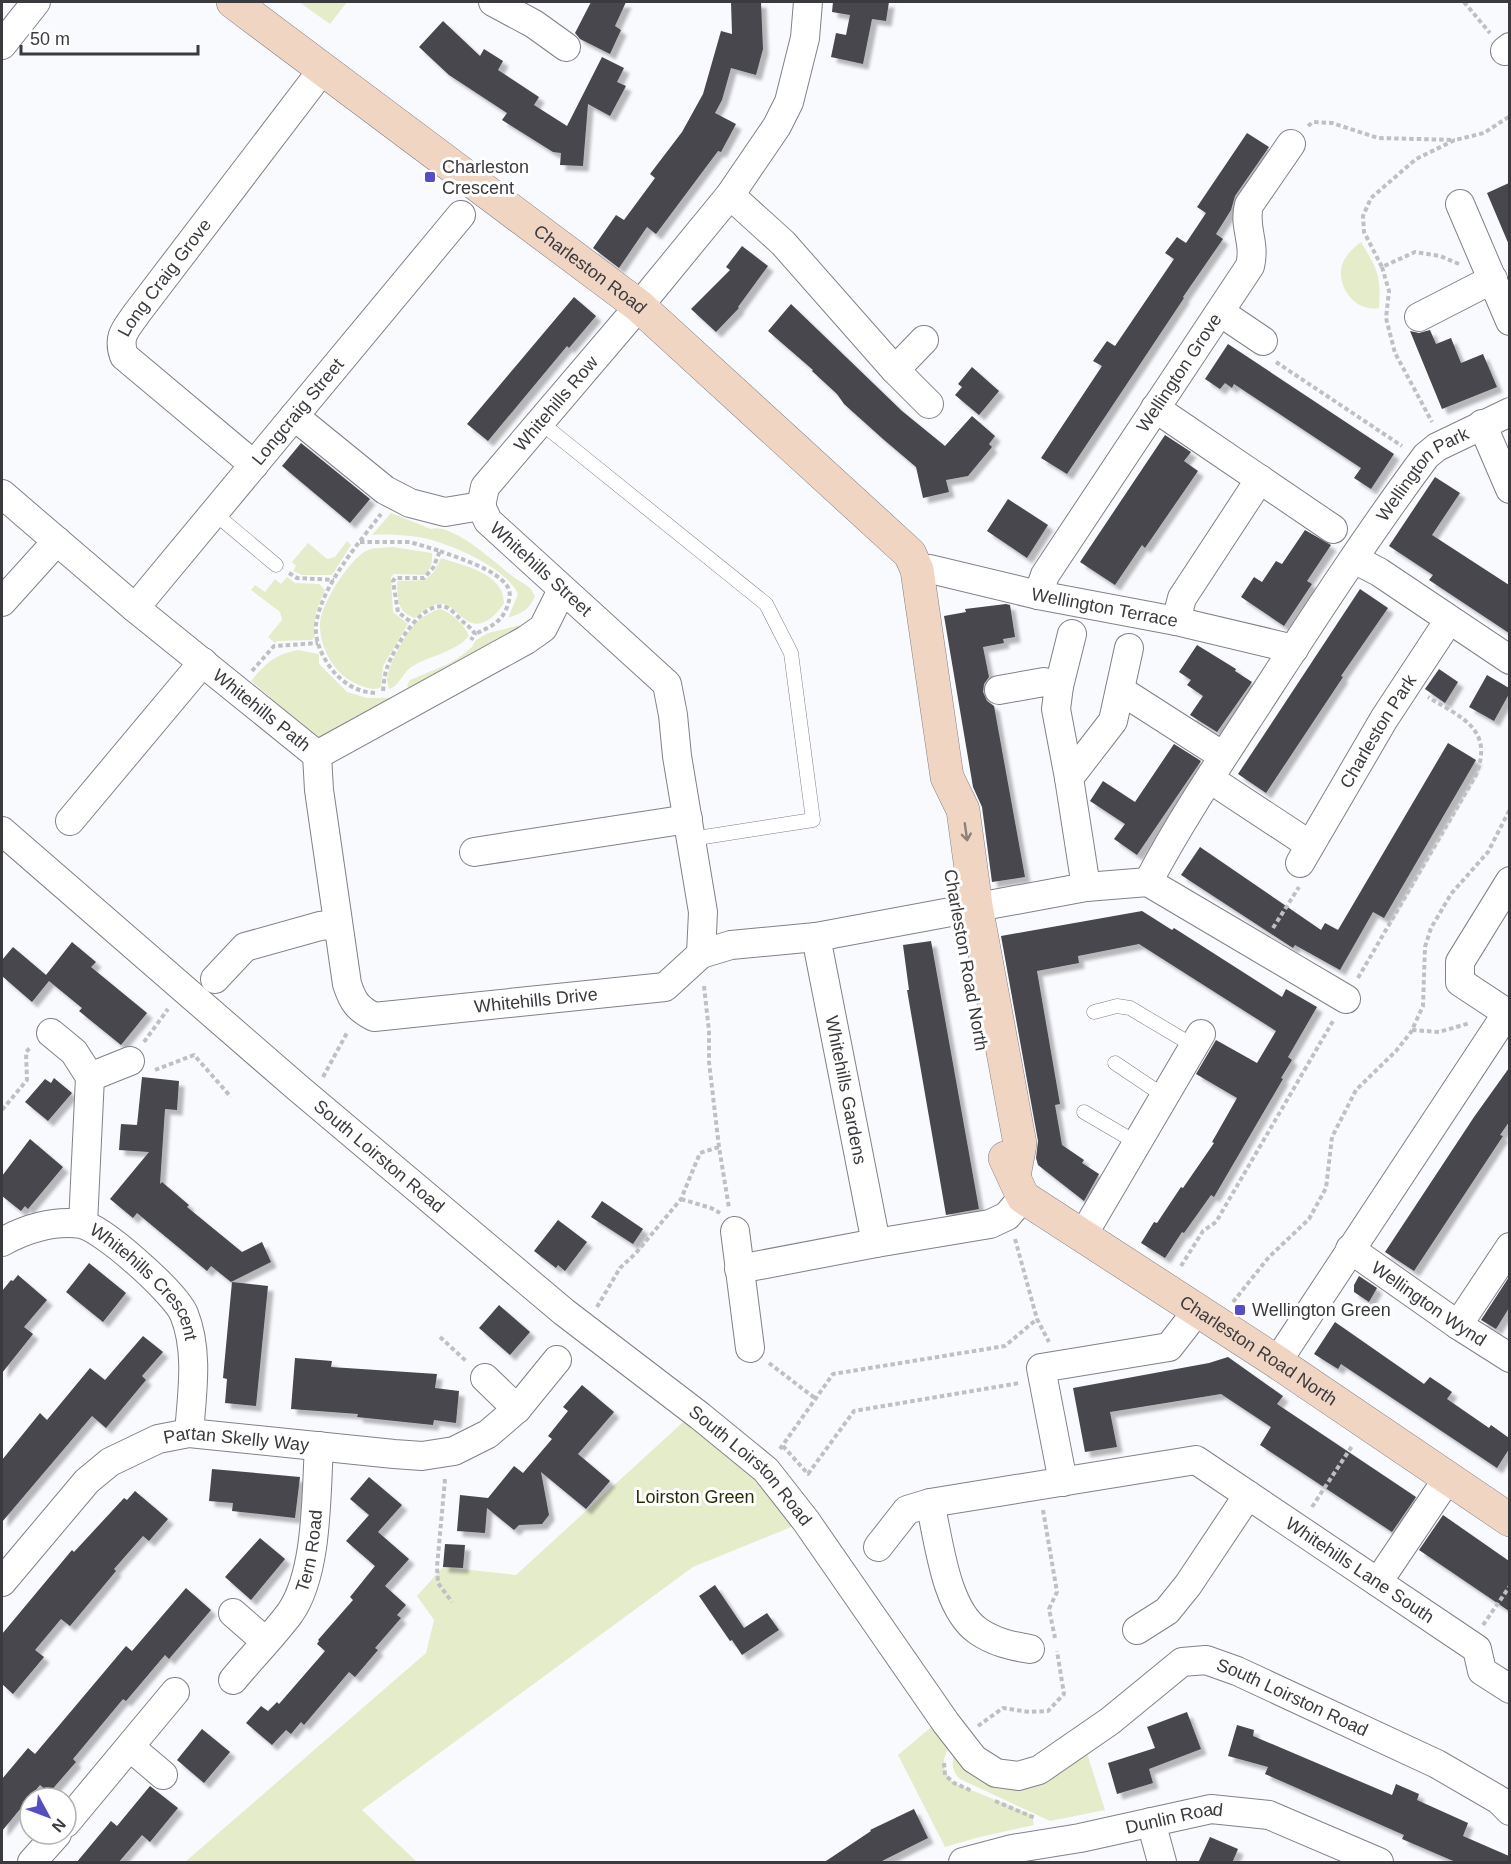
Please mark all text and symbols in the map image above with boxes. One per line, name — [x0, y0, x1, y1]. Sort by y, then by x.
scale bar — [21, 18, 198, 56]
text: 50 m — [30, 29, 70, 49]
place label: Charleston Crescent — [442, 157, 529, 198]
marker: Charleston Crescent — [423, 170, 437, 184]
street label: Long Craig Grove — [114, 215, 215, 340]
street label: Charleston Road — [530, 221, 650, 318]
street label: Wellington Grove — [1133, 310, 1226, 436]
street label: Whitehills Row — [510, 351, 603, 455]
street label: Longcraig Street — [248, 354, 348, 469]
street label: Wellington Park — [1372, 423, 1473, 525]
street label: Whitehills Street — [486, 518, 596, 620]
street label: Wellington Terrace — [1030, 584, 1180, 631]
street label: Whitehills Path — [209, 665, 314, 756]
street label: Charleston Park — [1336, 670, 1421, 792]
one-way arrow — [960, 821, 971, 841]
street label: Charleston Road North — [940, 868, 992, 1052]
street label: Whitehills Drive — [473, 984, 599, 1017]
street label: Whitehills Gardens — [822, 1014, 870, 1166]
street label: South Loirston Road — [310, 1096, 448, 1217]
street label: Whitehills Crescent — [86, 1220, 201, 1342]
street label: Wellington Wynd — [1368, 1257, 1490, 1350]
street label: Charleston Road North — [1176, 1292, 1341, 1410]
place label: Wellington Green — [1252, 1300, 1391, 1320]
marker: Wellington Green — [1233, 1303, 1247, 1317]
street label: South Loirston Road — [685, 1401, 816, 1530]
street label: Partan Skelly Way — [162, 1423, 310, 1455]
park label: Loirston Green — [635, 1487, 755, 1507]
street label: Tern Road — [292, 1509, 326, 1595]
street label: Whitehills Lane South — [1282, 1513, 1438, 1627]
street label: South Loirston Road — [1214, 1655, 1371, 1740]
north arrow — [18, 1786, 78, 1846]
street label: Dunlin Road — [1124, 1799, 1224, 1838]
text: N — [49, 1816, 69, 1835]

